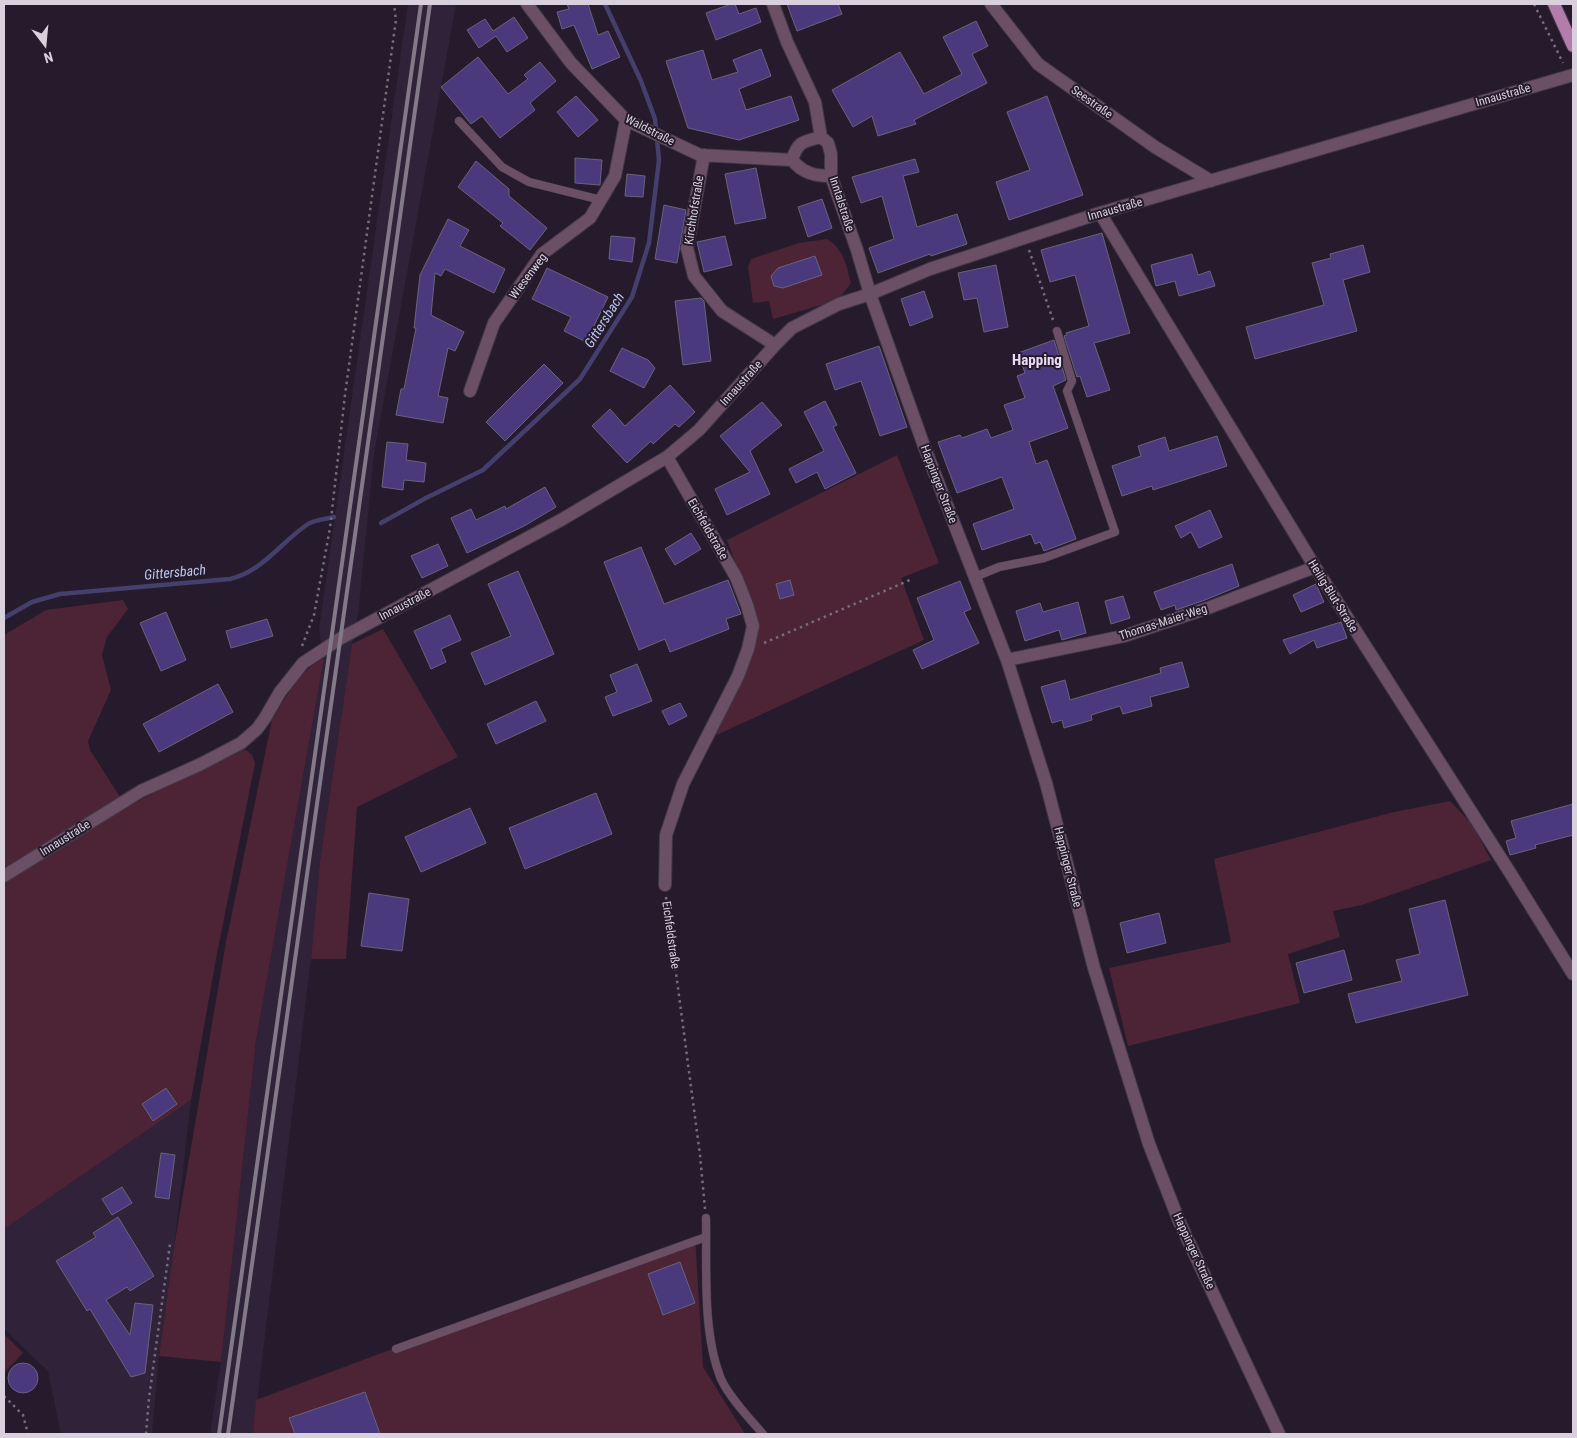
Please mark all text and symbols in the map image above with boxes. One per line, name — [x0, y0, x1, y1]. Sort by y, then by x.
north arrow — [20, 20, 70, 70]
text: N — [42, 49, 55, 66]
street label: Innaustraße — [1474, 80, 1532, 109]
street label: Seestraße — [1069, 83, 1116, 122]
street label: Waldstraße — [623, 112, 677, 149]
street label: Kirchhofstraße — [682, 174, 706, 246]
street label: Inntalstraße — [827, 175, 858, 234]
street label: Innaustraße — [1086, 194, 1144, 223]
street label: Wiesenweg — [506, 250, 550, 302]
water label: Gittersbach — [581, 290, 627, 350]
district label: Happing — [1012, 351, 1062, 369]
street label: Innaustraße — [717, 357, 765, 409]
street label: Happinger Straße — [918, 443, 960, 525]
street label: Eichfeldstraße — [685, 496, 731, 562]
street label: Heilig-Blut-Straße — [1305, 557, 1361, 635]
water label: Gittersbach — [143, 561, 207, 583]
street label: Innaustraße — [377, 584, 433, 623]
street label: Thomas-Maier-Weg — [1117, 601, 1209, 643]
street label: Innaustraße — [37, 817, 93, 859]
street label: Happinger Straße — [1051, 825, 1085, 909]
street label: Eichfeldstraße — [659, 900, 683, 970]
street label: Happinger Straße — [1170, 1211, 1218, 1292]

